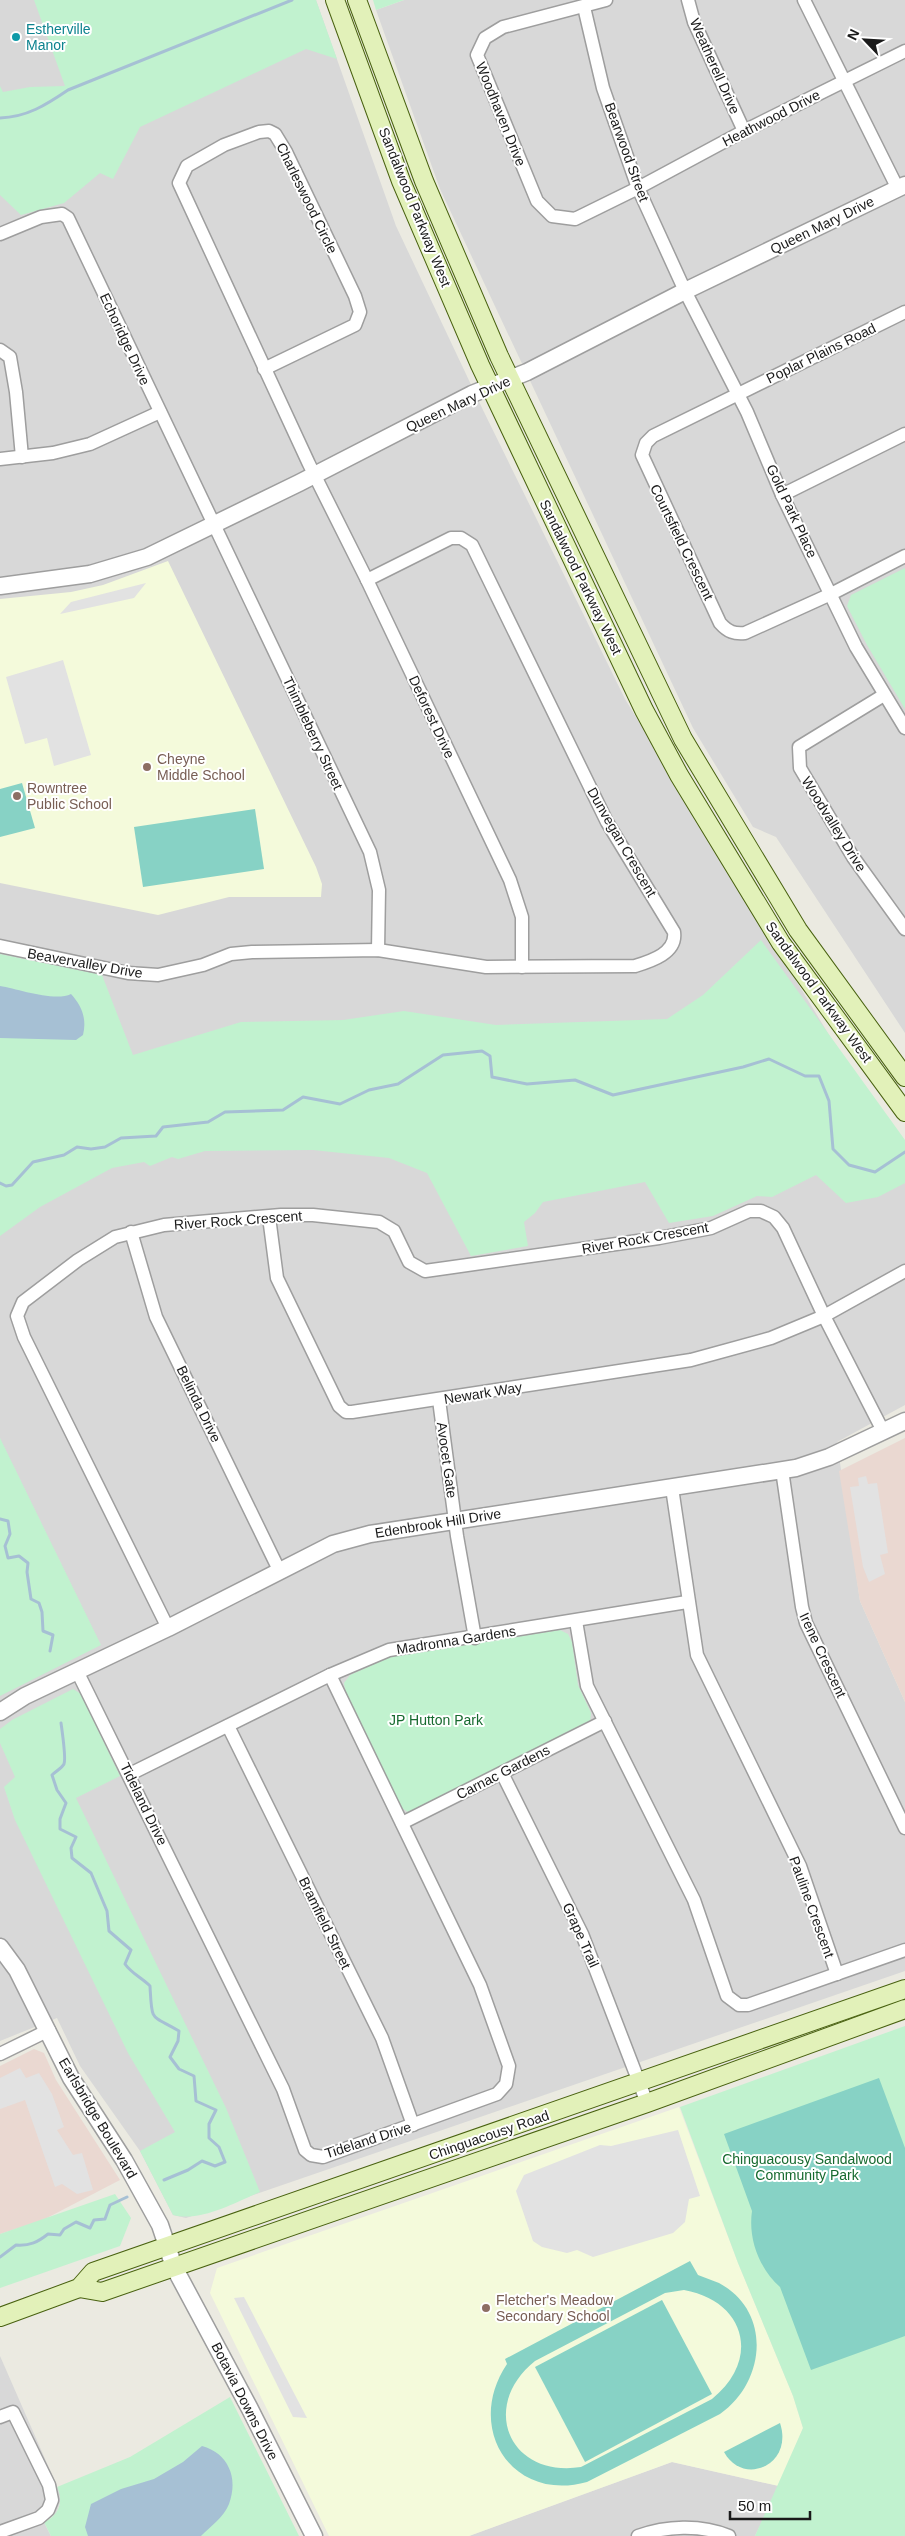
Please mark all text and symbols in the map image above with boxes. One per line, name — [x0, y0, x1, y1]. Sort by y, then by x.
north arrow — [840, 15, 890, 65]
street label: Weatherell Drive — [687, 16, 743, 117]
place label: Estherville Manor — [26, 21, 91, 53]
text: N — [844, 27, 863, 42]
marker: Estherville Manor — [10, 31, 22, 43]
street label: Woodhaven Drive — [473, 60, 529, 169]
street label: Heathwood Drive — [720, 86, 823, 150]
street label: Bearwood Street — [602, 100, 652, 204]
street label: Sandalwood Parkway West — [376, 125, 454, 289]
street label: Charleswood Circle — [273, 140, 341, 256]
street label: Queen Mary Drive — [767, 193, 877, 257]
street label: Echoridge Drive — [97, 290, 153, 388]
street label: Poplar Plains Road — [764, 320, 878, 386]
street label: Queen Mary Drive — [403, 373, 513, 435]
street label: Gold Park Place — [763, 462, 821, 560]
street label: Courtsfield Crescent — [647, 481, 717, 603]
street label: Sandalwood Parkway West — [537, 497, 626, 657]
street label: Deforest Drive — [406, 673, 458, 761]
street label: Thimbleberry Street — [280, 674, 346, 792]
place label: Cheyne Middle School — [157, 751, 245, 783]
marker: Cheyne Middle School — [141, 761, 153, 773]
street label: Woodvalley Drive — [798, 774, 870, 874]
place label: Rowntree Public School — [27, 780, 112, 812]
street label: Dunvegan Crescent — [584, 784, 660, 900]
marker: Rowntree Public School — [11, 790, 23, 802]
street label: Sandalwood Parkway West — [763, 918, 876, 1066]
street label: Beavervalley Drive — [26, 945, 144, 981]
street label: River Rock Crescent — [173, 1208, 303, 1232]
street label: River Rock Crescent — [580, 1219, 710, 1257]
street label: Belinda Drive — [174, 1363, 225, 1445]
street label: Newark Way — [443, 1379, 523, 1407]
street label: Avocet Gate — [434, 1421, 460, 1499]
street label: Edenbrook Hill Drive — [374, 1505, 502, 1541]
street label: Irene Crescent — [796, 1610, 850, 1700]
street label: Madronna Gardens — [395, 1623, 517, 1657]
park label: JP Hutton Park — [389, 1712, 484, 1728]
street label: Carnac Gardens — [454, 1742, 552, 1802]
street label: Tideland Drive — [117, 1760, 171, 1848]
street label: Pauline Crescent — [786, 1854, 838, 1960]
street label: Bramfield Street — [296, 1874, 354, 1972]
street label: Grape Trail — [560, 1900, 602, 1970]
street label: Earlsbridge Boulevard — [56, 2055, 140, 2181]
street label: Chinguacousy Road — [427, 2107, 551, 2163]
street label: Tideland Drive — [323, 2118, 413, 2161]
park label: Chinguacousy Sandalwood Community Park — [722, 2151, 892, 2183]
place label: Fletcher's Meadow Secondary School — [496, 2292, 614, 2324]
marker: Fletcher's Meadow Secondary School — [480, 2302, 492, 2314]
street label: Botavia Downs Drive — [208, 2339, 282, 2463]
scale bar — [730, 2488, 810, 2520]
text: 50 m — [738, 2497, 771, 2514]

